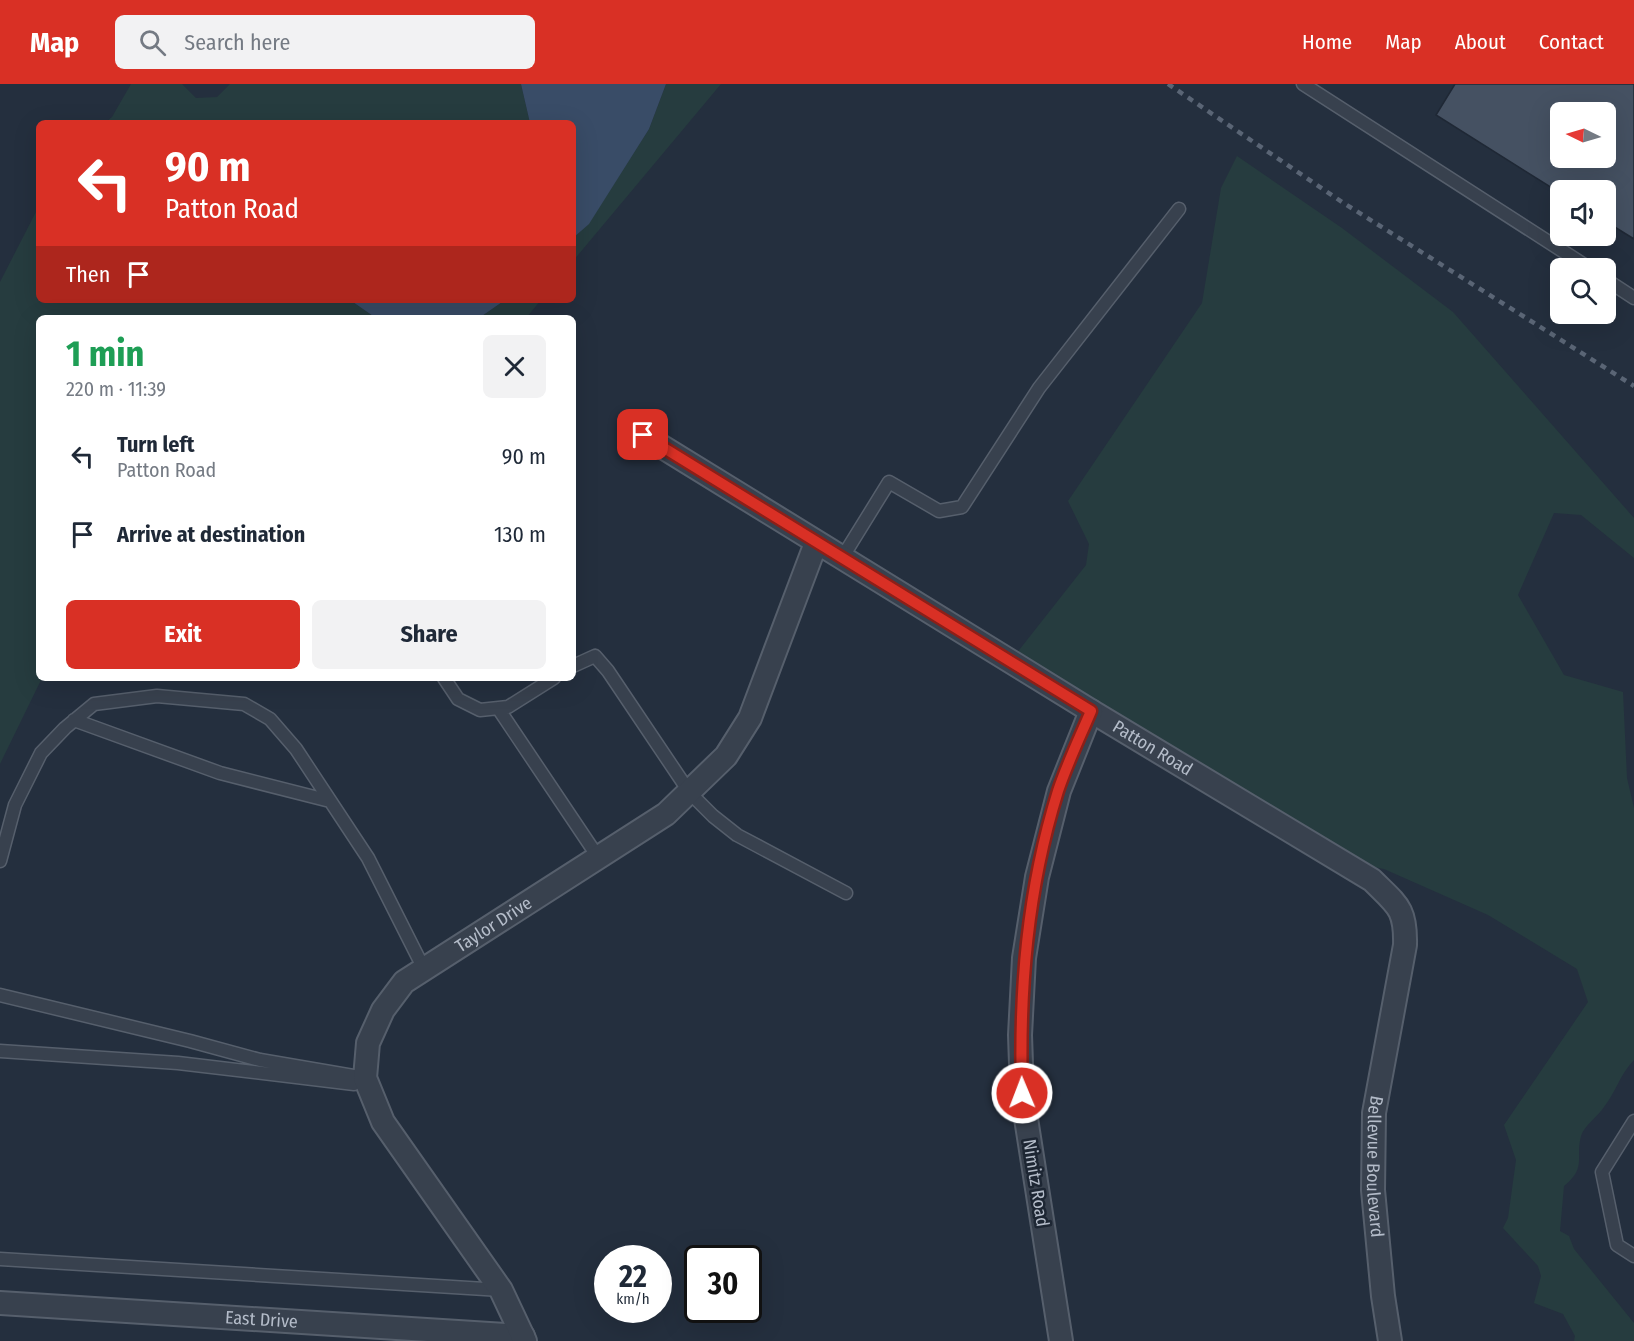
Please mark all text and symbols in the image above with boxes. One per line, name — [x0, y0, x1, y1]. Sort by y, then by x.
search box — [115, 15, 535, 69]
text: Map — [30, 26, 79, 59]
icon: search — [136, 26, 169, 59]
text: Search here — [184, 29, 290, 56]
text: Home — [1302, 29, 1352, 55]
text: Map — [1385, 29, 1422, 55]
text: About — [1455, 29, 1506, 55]
text: Contact — [1539, 29, 1604, 55]
north arrow — [1550, 102, 1616, 168]
map controls — [1550, 102, 1616, 324]
text: 90 m — [165, 142, 250, 192]
icon: left — [66, 144, 144, 222]
button: sound — [1550, 180, 1616, 246]
text: Patton Road — [165, 193, 299, 225]
icon: arrive — [122, 258, 155, 291]
button: search — [1550, 258, 1616, 324]
text: Then — [66, 261, 110, 288]
text: 1 min — [66, 332, 144, 376]
button: close — [483, 335, 546, 398]
text: 220 m · 11:39 — [66, 377, 166, 401]
pin — [617, 409, 668, 460]
icon: arrive — [626, 418, 659, 451]
text: Turn left — [117, 431, 195, 458]
icon: left — [66, 440, 99, 473]
text: 90 m — [502, 443, 546, 470]
text: Patton Road — [117, 458, 216, 482]
icon: arrive — [66, 518, 99, 551]
text: Arrive at destination — [117, 521, 305, 548]
text: 130 m — [494, 521, 546, 548]
button: Exit — [66, 600, 300, 669]
button: Share — [312, 600, 546, 669]
street label: Patton Road — [1109, 716, 1196, 780]
street label: Taylor Drive — [451, 892, 536, 957]
position arrow — [990, 1061, 1054, 1125]
street label: Bellevue Boulevard — [1362, 1094, 1388, 1238]
street label: Nimitz Road — [1018, 1138, 1054, 1228]
speed limit sign: 30 — [684, 1245, 762, 1323]
text: 22 — [619, 1259, 647, 1295]
text: km/h — [616, 1290, 650, 1308]
street label: East Drive — [224, 1306, 299, 1333]

